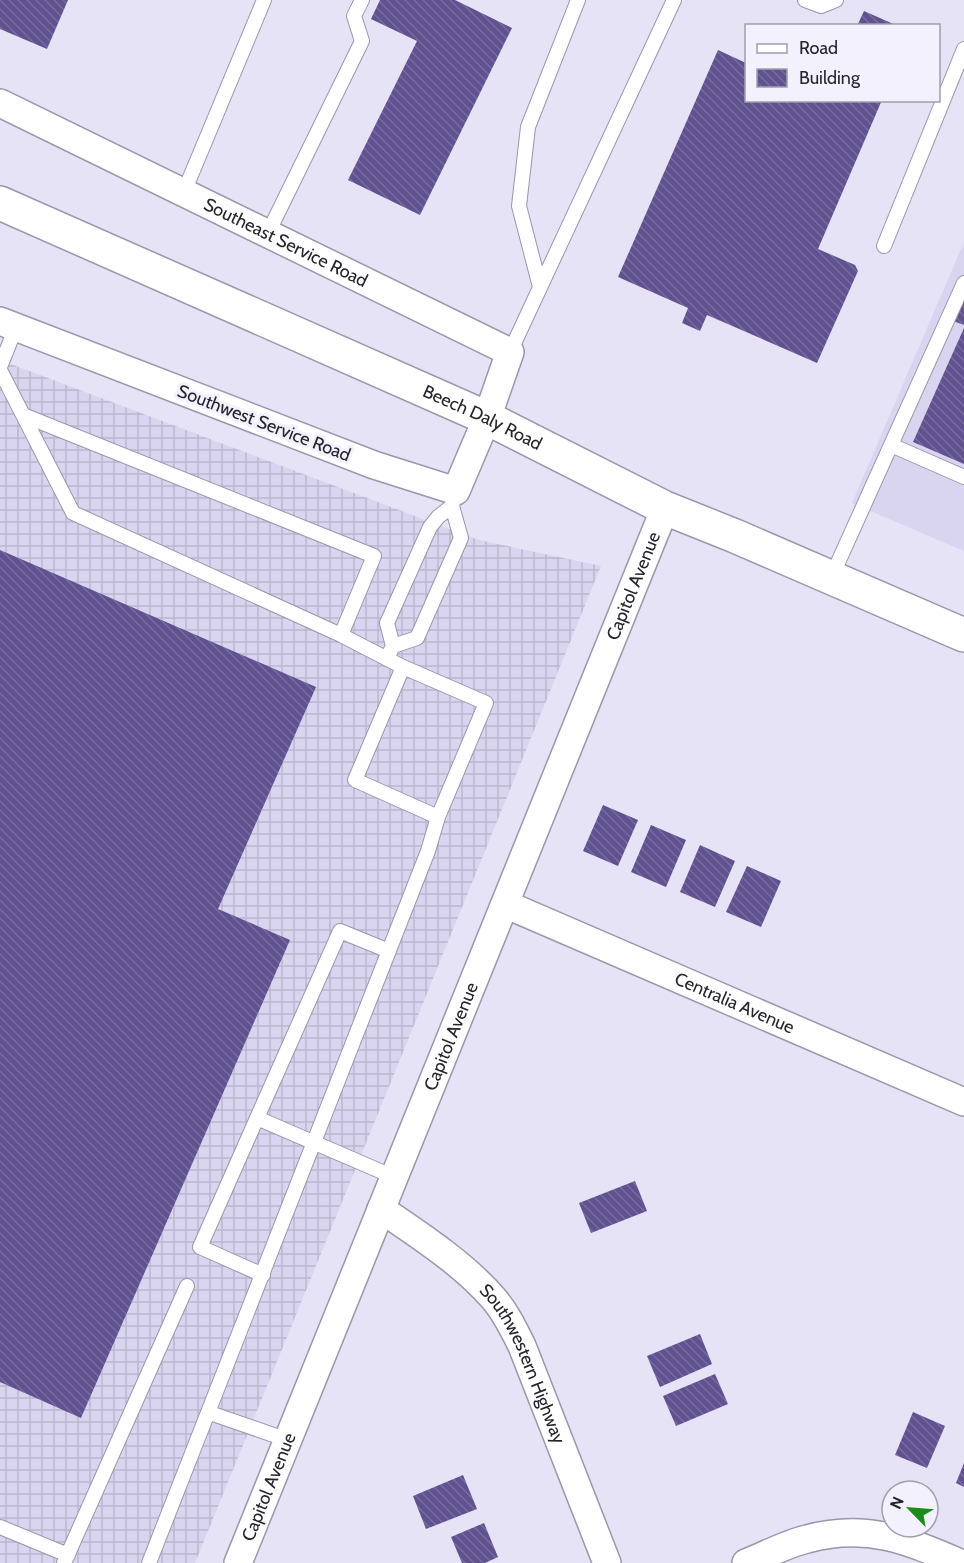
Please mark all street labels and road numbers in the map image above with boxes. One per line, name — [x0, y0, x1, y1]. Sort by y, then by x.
street label: Southeast Service Road — [200, 193, 371, 292]
street label: Southwest Service Road — [174, 380, 354, 466]
street label: Beech Daly Road — [420, 380, 546, 455]
street label: Capitol Avenue — [602, 529, 665, 643]
street label: Centralia Avenue — [671, 968, 798, 1039]
street label: Capitol Avenue — [419, 979, 483, 1094]
street label: Southwestern Highway — [475, 1279, 570, 1447]
street label: Capitol Avenue — [237, 1430, 301, 1544]

